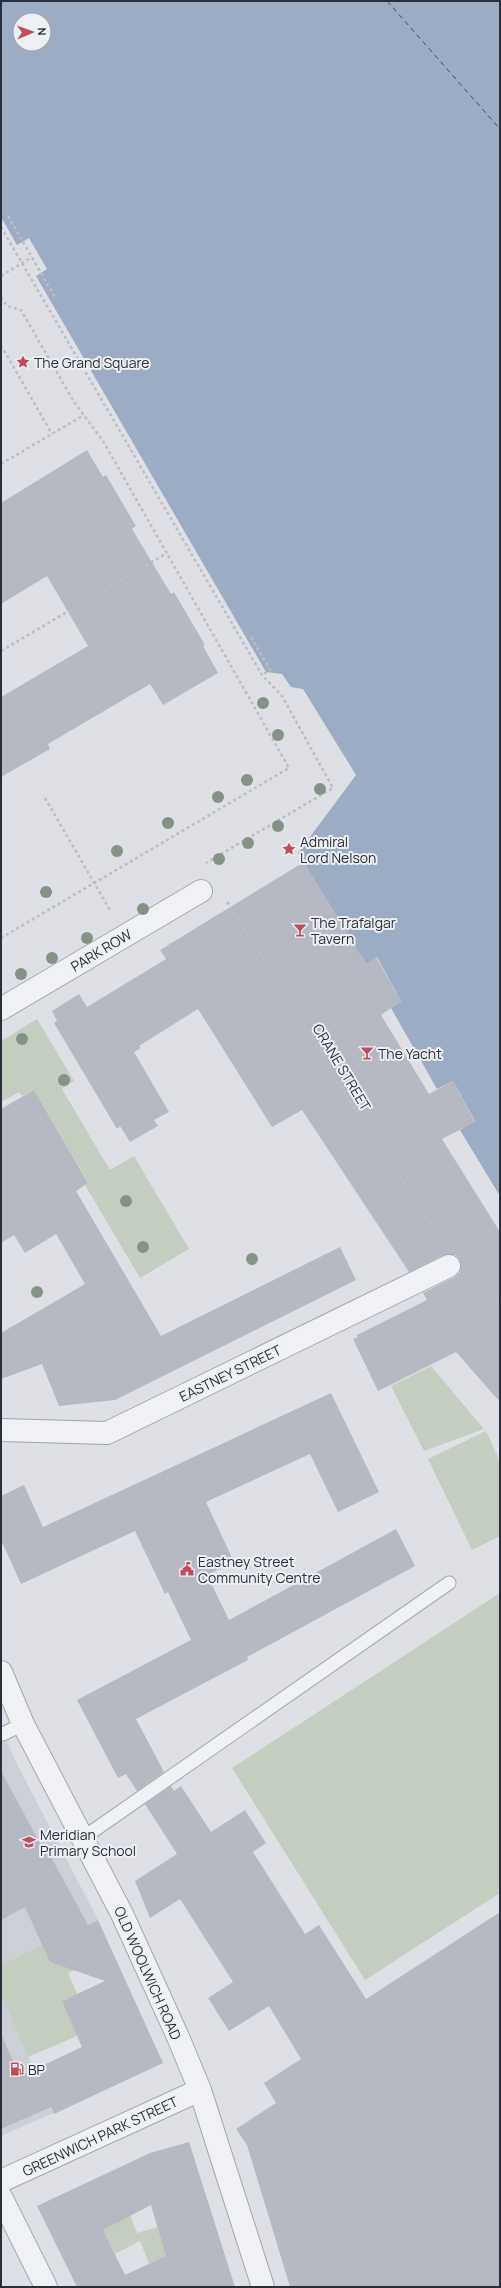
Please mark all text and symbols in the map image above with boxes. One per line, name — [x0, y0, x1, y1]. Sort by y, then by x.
north arrow — [12, 12, 52, 52]
text: N — [35, 27, 50, 36]
place label: The Grand Square — [34, 353, 150, 372]
place icon: The Grand Square — [15, 354, 31, 370]
place label: Admiral Lord Nelson — [300, 832, 376, 867]
place icon: Admiral Lord Nelson — [281, 841, 297, 857]
place label: The Trafalgar Tavern — [311, 913, 396, 948]
bar icon: The Trafalgar Tavern — [292, 922, 308, 938]
street label: PARK ROW — [67, 924, 135, 976]
street label: CRANE STREET — [309, 1020, 376, 1115]
place label: The Yacht — [378, 1044, 442, 1063]
bar icon: The Yacht — [359, 1045, 375, 1061]
street label: EASTNEY STREET — [176, 1340, 285, 1406]
place label: Eastney Street Community Centre — [198, 1552, 321, 1587]
public building icon: Eastney Street Community Centre — [179, 1561, 195, 1577]
place label: Meridian Primary School — [40, 1825, 136, 1860]
school or university icon: Meridian Primary School — [21, 1834, 37, 1850]
street label: OLD WOOLWICH ROAD — [110, 1903, 186, 2043]
place label: BP — [28, 2060, 46, 2079]
fuel station icon: BP — [9, 2061, 25, 2077]
street label: GREENWICH PARK STREET — [19, 2091, 181, 2180]

